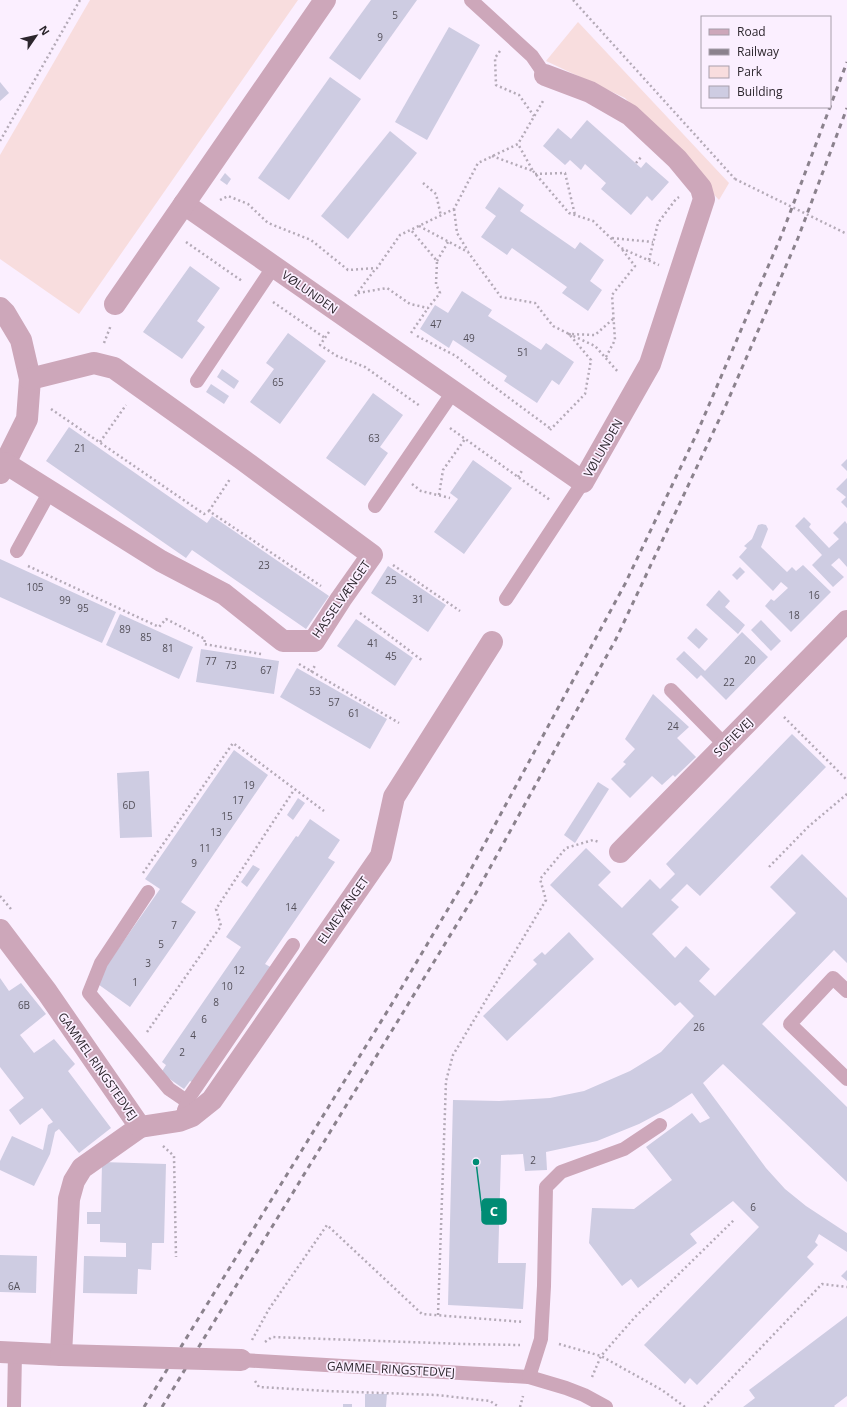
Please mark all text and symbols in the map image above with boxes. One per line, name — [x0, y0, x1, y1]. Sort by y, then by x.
house number: 5 — [392, 8, 398, 22]
north arrow — [16, 16, 56, 56]
legend — [701, 16, 831, 108]
text: N — [36, 22, 53, 38]
text: Road — [737, 23, 766, 40]
house number: 9 — [377, 30, 383, 44]
text: Railway — [737, 43, 780, 60]
text: Park — [737, 63, 763, 80]
text: Building — [737, 83, 783, 100]
street label: VØLUNDEN — [279, 266, 341, 318]
house number: 47 — [430, 317, 442, 331]
house number: 49 — [463, 331, 475, 345]
house number: 51 — [517, 345, 529, 359]
house number: 65 — [272, 375, 284, 389]
street label: VØLUNDEN — [579, 416, 627, 480]
house number: 63 — [368, 431, 380, 445]
house number: 21 — [74, 441, 86, 455]
street label: HASSELVÆNGET — [308, 556, 374, 641]
house number: 23 — [258, 558, 270, 572]
house number: 25 — [385, 573, 397, 587]
house number: 105 — [26, 580, 44, 594]
house number: 16 — [808, 588, 820, 602]
house number: 31 — [412, 592, 424, 606]
house number: 99 — [59, 593, 71, 607]
house number: 95 — [77, 601, 89, 615]
house number: 18 — [788, 608, 800, 622]
house number: 89 — [119, 622, 131, 636]
house number: 85 — [140, 630, 152, 644]
house number: 41 — [367, 636, 379, 650]
house number: 81 — [162, 641, 174, 655]
house number: 45 — [385, 649, 397, 663]
house number: 20 — [744, 653, 756, 667]
house number: 77 — [205, 654, 217, 668]
house number: 73 — [225, 658, 237, 672]
house number: 67 — [260, 663, 272, 677]
house number: 22 — [723, 675, 735, 689]
house number: 53 — [309, 684, 321, 698]
house number: 57 — [328, 695, 340, 709]
house number: 61 — [348, 706, 360, 720]
street label: SOFIEVEJ — [710, 714, 756, 760]
house number: 24 — [667, 719, 679, 733]
house number: 19 — [243, 778, 255, 792]
house number: 17 — [232, 793, 244, 807]
house number: 6D — [123, 798, 135, 812]
house number: 15 — [221, 809, 233, 823]
house number: 13 — [210, 825, 222, 839]
house number: 11 — [199, 841, 211, 855]
house number: 9 — [191, 856, 197, 870]
street label: ELMEVÆNGET — [313, 872, 373, 947]
house number: 14 — [285, 900, 297, 914]
house number: 7 — [171, 918, 177, 932]
house number: 5 — [158, 937, 164, 951]
house number: 3 — [145, 956, 151, 970]
house number: 12 — [233, 963, 245, 977]
house number: 1 — [132, 975, 138, 989]
house number: 10 — [221, 979, 233, 993]
house number: 8 — [213, 995, 219, 1009]
house number: 6B — [18, 998, 30, 1012]
street label: GAMMEL RINGSTEDVEJ — [54, 1009, 142, 1123]
house number: 6 — [201, 1012, 207, 1026]
house number: 26 — [693, 1020, 705, 1034]
house number: 4 — [190, 1028, 196, 1042]
house number: 2 — [179, 1045, 185, 1059]
house number: 2 — [530, 1153, 536, 1167]
callout: C — [482, 1199, 506, 1224]
house number: 6 — [750, 1200, 756, 1214]
text: C — [490, 1202, 498, 1220]
house number: 6A — [8, 1279, 21, 1293]
street label: GAMMEL RINGSTEDVEJ — [327, 1357, 455, 1381]

